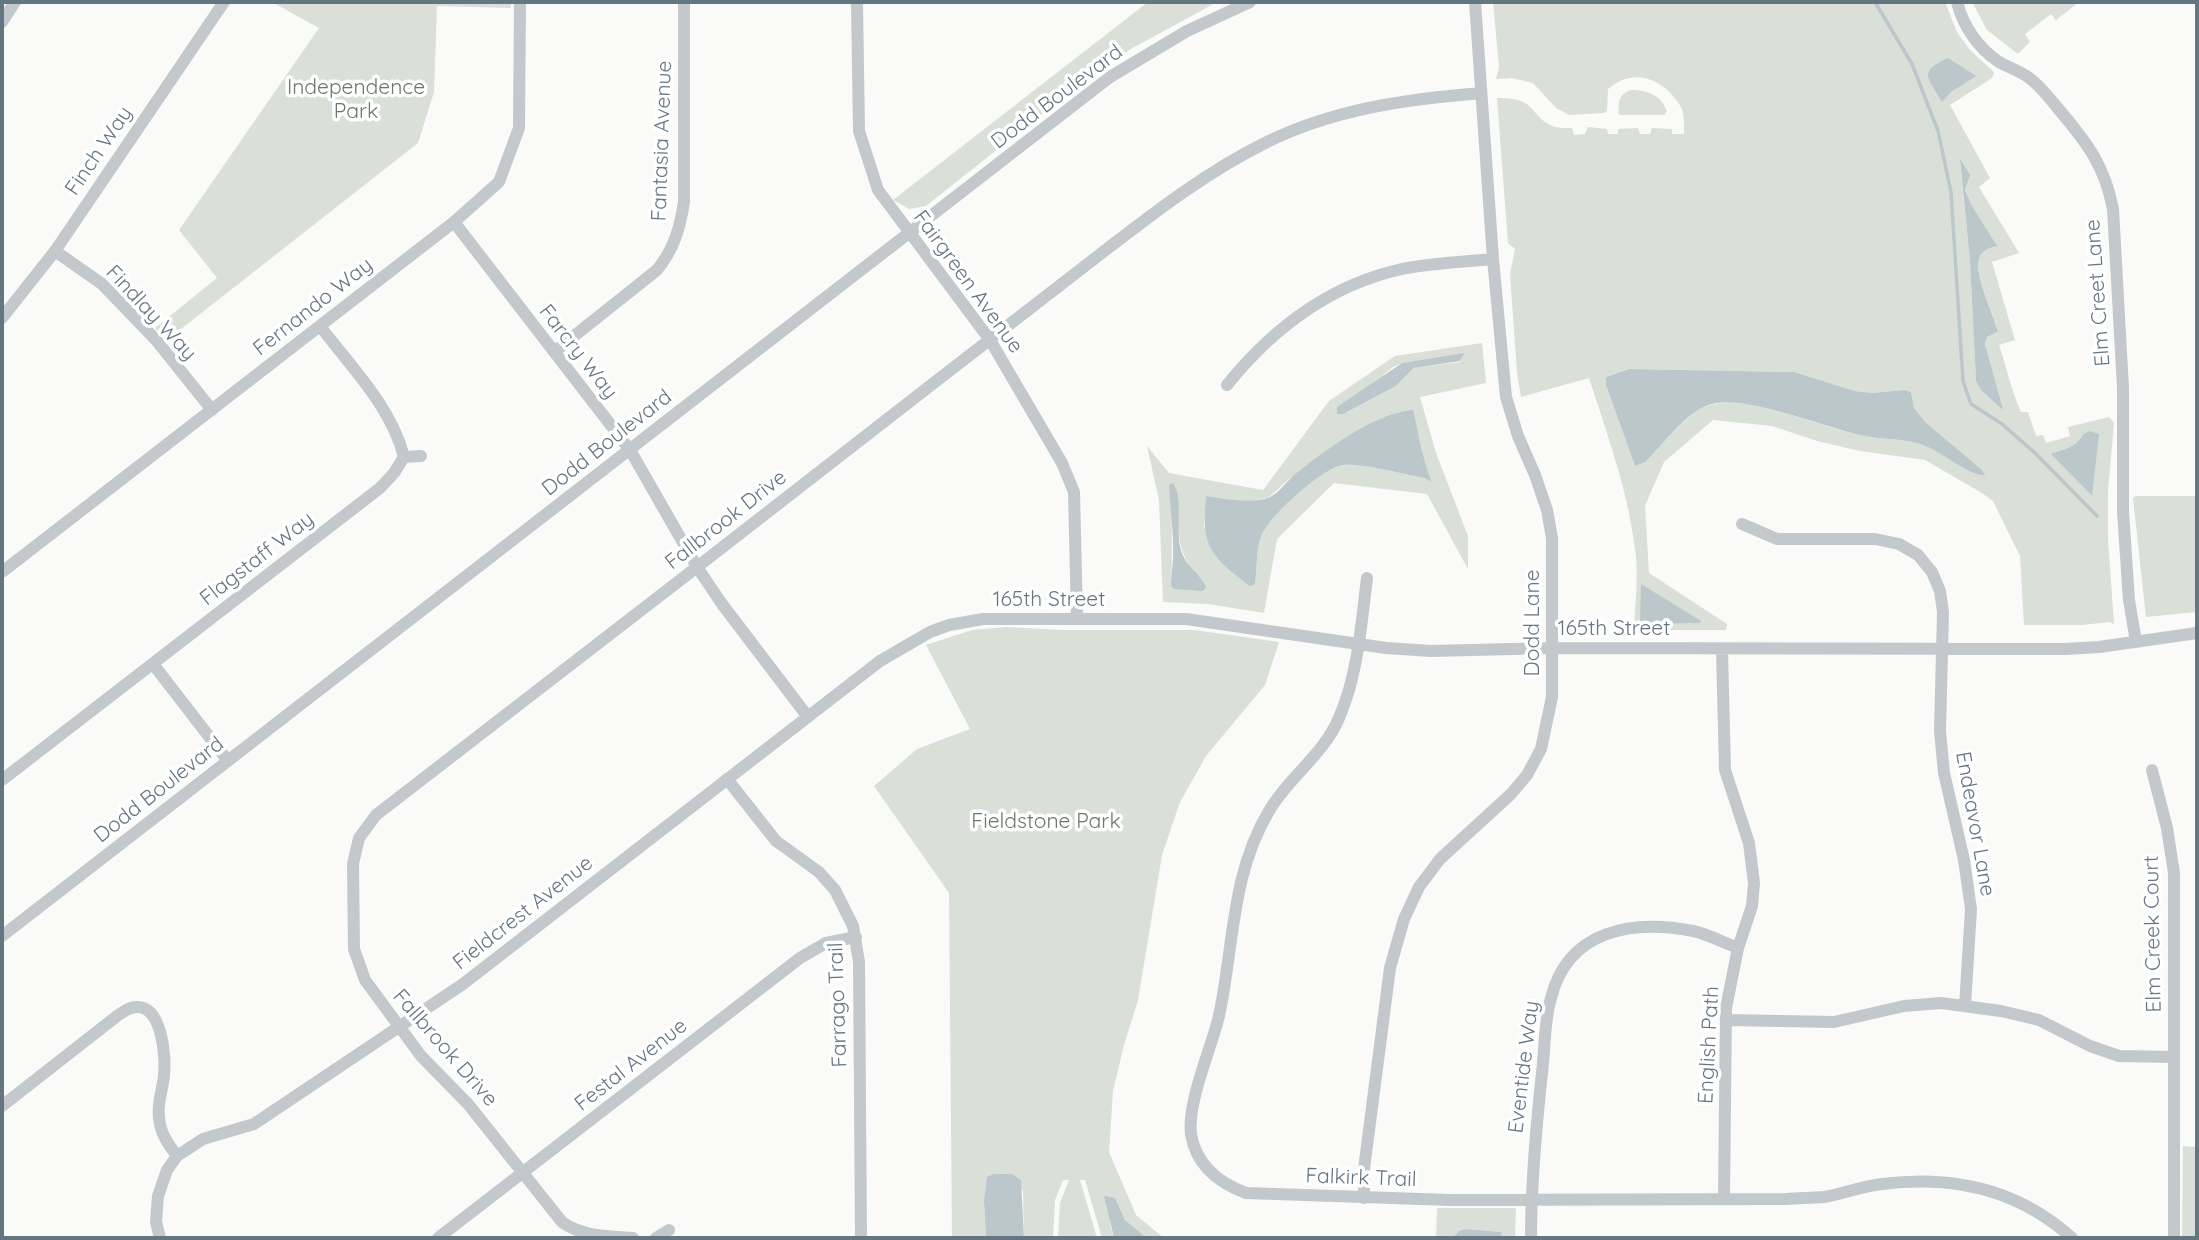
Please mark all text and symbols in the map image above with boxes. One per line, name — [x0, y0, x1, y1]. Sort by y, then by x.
street label: Dodd Boulevard — [986, 39, 1128, 155]
street label: Fantasia Avenue — [647, 60, 677, 222]
park label: Independence Park — [287, 75, 425, 125]
street label: Finch Way — [60, 102, 138, 200]
street label: Fairgreen Avenue — [908, 206, 1028, 358]
street label: Elm Creet Lane — [2080, 219, 2116, 367]
street label: Fernando Way — [248, 253, 378, 361]
street label: Findlay Way — [100, 260, 202, 366]
street label: Farcry Way — [533, 300, 623, 404]
street label: Dodd Boulevard — [537, 384, 677, 502]
street label: Fallbrook Drive — [660, 465, 792, 575]
street label: Flagstaff Way — [195, 507, 319, 611]
street label: Dodd Lane — [1520, 569, 1546, 677]
street label: 165th Street — [993, 587, 1105, 613]
street label: 165th Street — [1558, 616, 1670, 642]
street label: Dodd Boulevard — [89, 731, 229, 849]
street label: Endeavor Lane — [1950, 750, 2000, 898]
park label: Fieldstone Park — [971, 809, 1121, 835]
street label: Fieldcrest Avenue — [448, 851, 598, 975]
street label: Elm Creek Court — [2139, 855, 2167, 1013]
street label: Farrago Trail — [823, 942, 853, 1068]
street label: Fallbrook Drive — [387, 984, 503, 1112]
street label: English Path — [1693, 985, 1725, 1105]
street label: Eventide Way — [1503, 999, 1545, 1135]
street label: Festal Avenue — [570, 1013, 692, 1117]
street label: Falkirk Trail — [1305, 1163, 1417, 1193]

